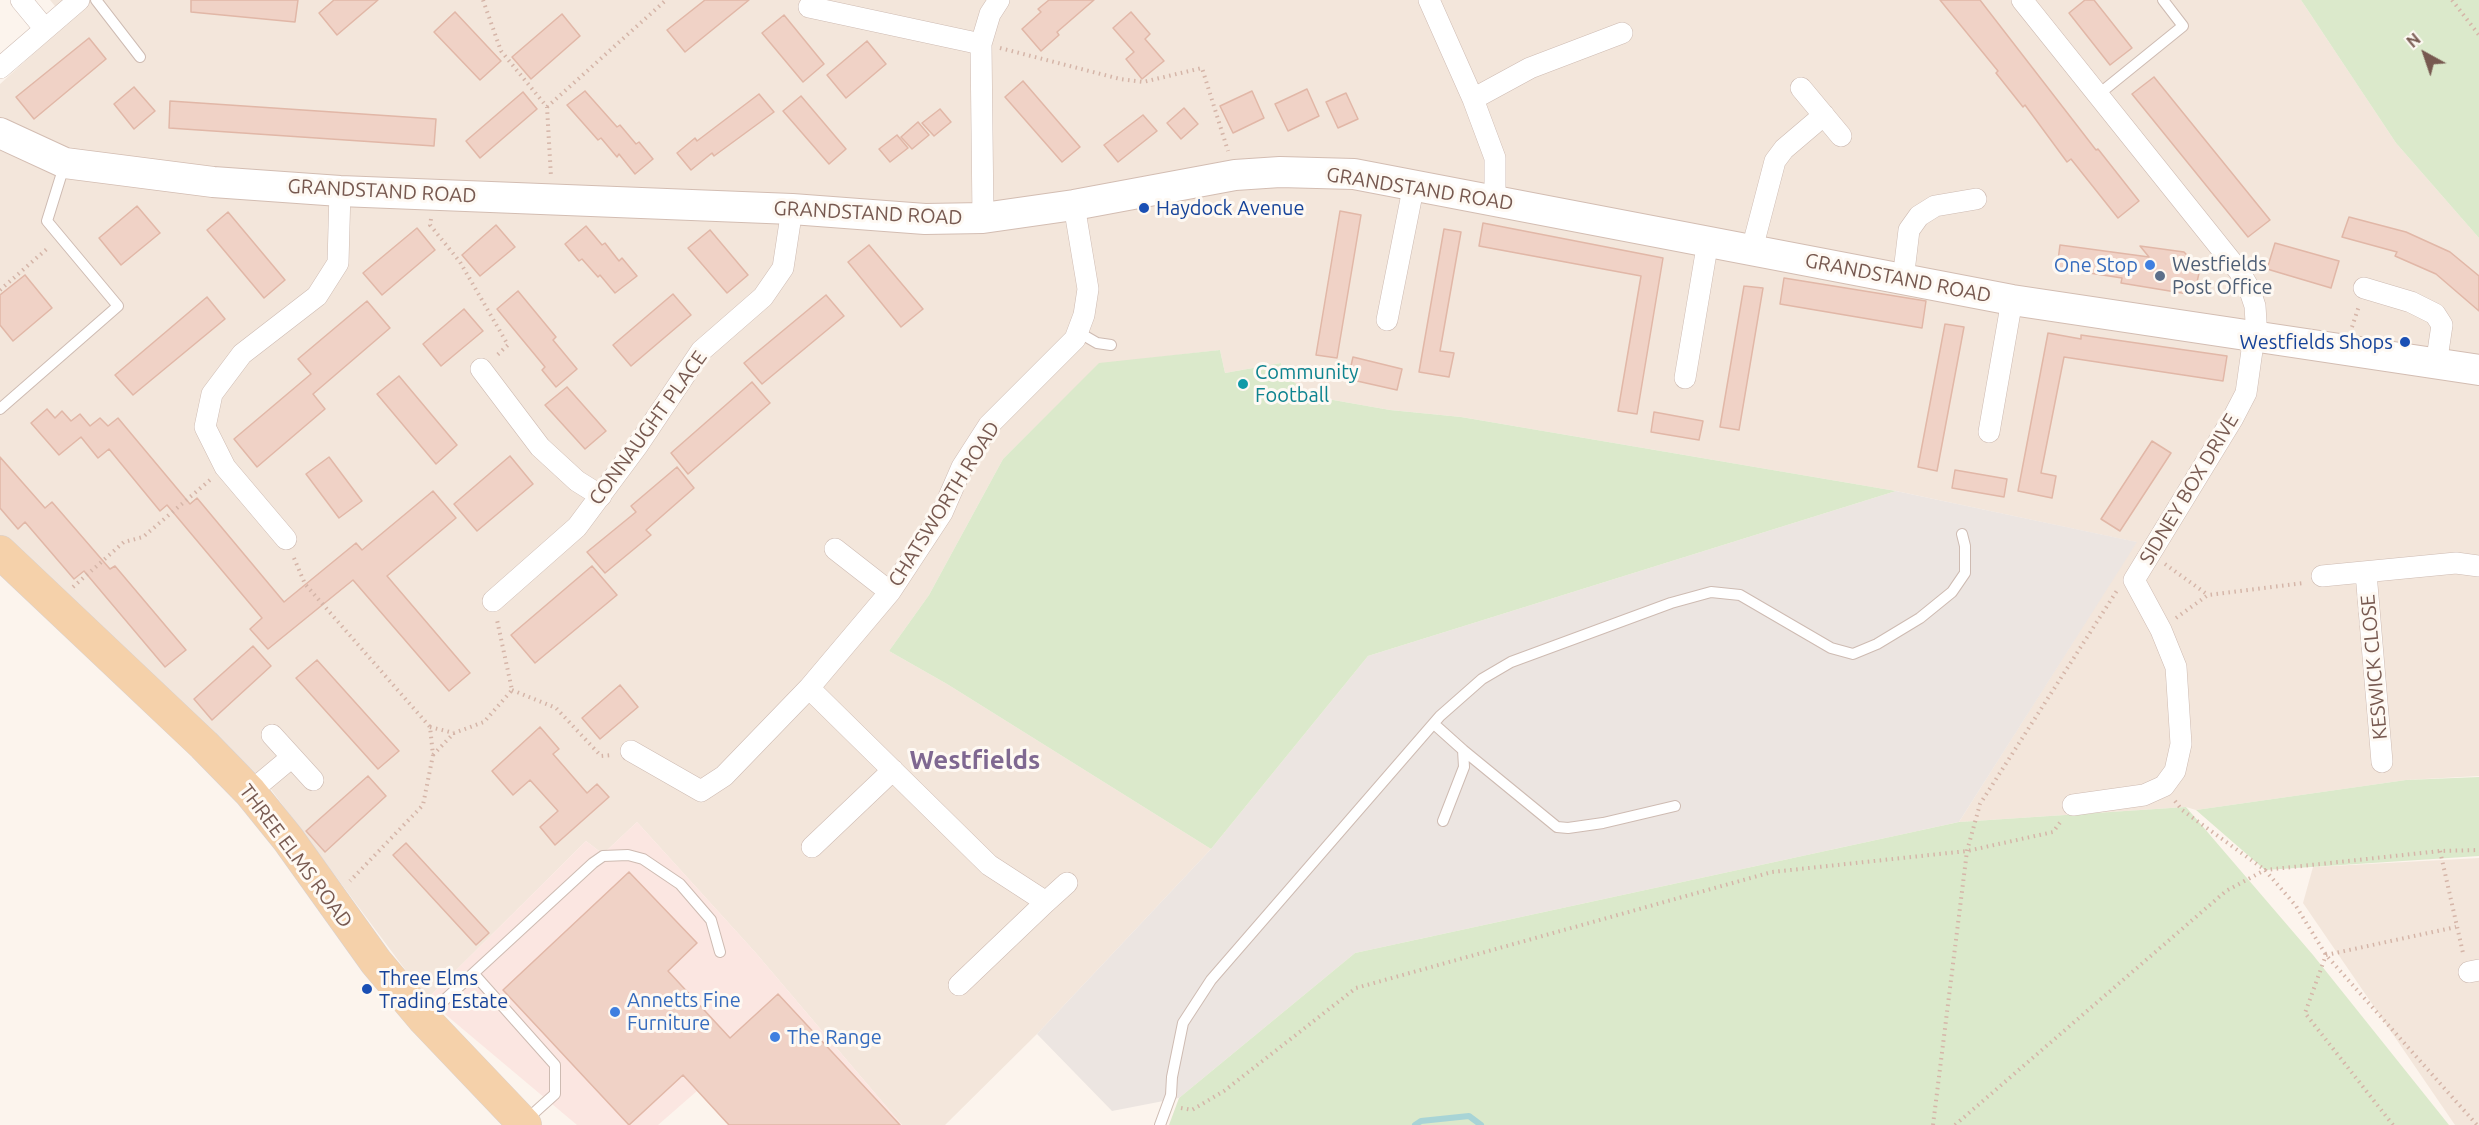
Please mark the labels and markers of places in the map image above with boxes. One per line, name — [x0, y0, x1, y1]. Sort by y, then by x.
place label: Haydock Avenue — [1156, 196, 1305, 220]
marker: Haydock Avenue — [1137, 201, 1151, 215]
place label: Westfields Post Office — [2172, 252, 2272, 299]
place label: One Stop — [2054, 253, 2138, 277]
marker: One Stop — [2143, 258, 2157, 272]
marker: Westfields Post Office — [2153, 269, 2167, 283]
place label: Westfields Shops — [2240, 330, 2393, 354]
marker: Westfields Shops — [2398, 335, 2412, 349]
place label: Community Football — [1255, 360, 1359, 407]
marker: Community Football — [1236, 377, 1250, 391]
place label: Three Elms Trading Estate — [379, 966, 508, 1013]
marker: Three Elms Trading Estate — [360, 982, 374, 996]
place label: Annetts Fine Furniture — [627, 988, 741, 1035]
marker: Annetts Fine Furniture — [608, 1005, 622, 1019]
place label: The Range — [787, 1025, 882, 1049]
marker: The Range — [768, 1030, 782, 1044]

